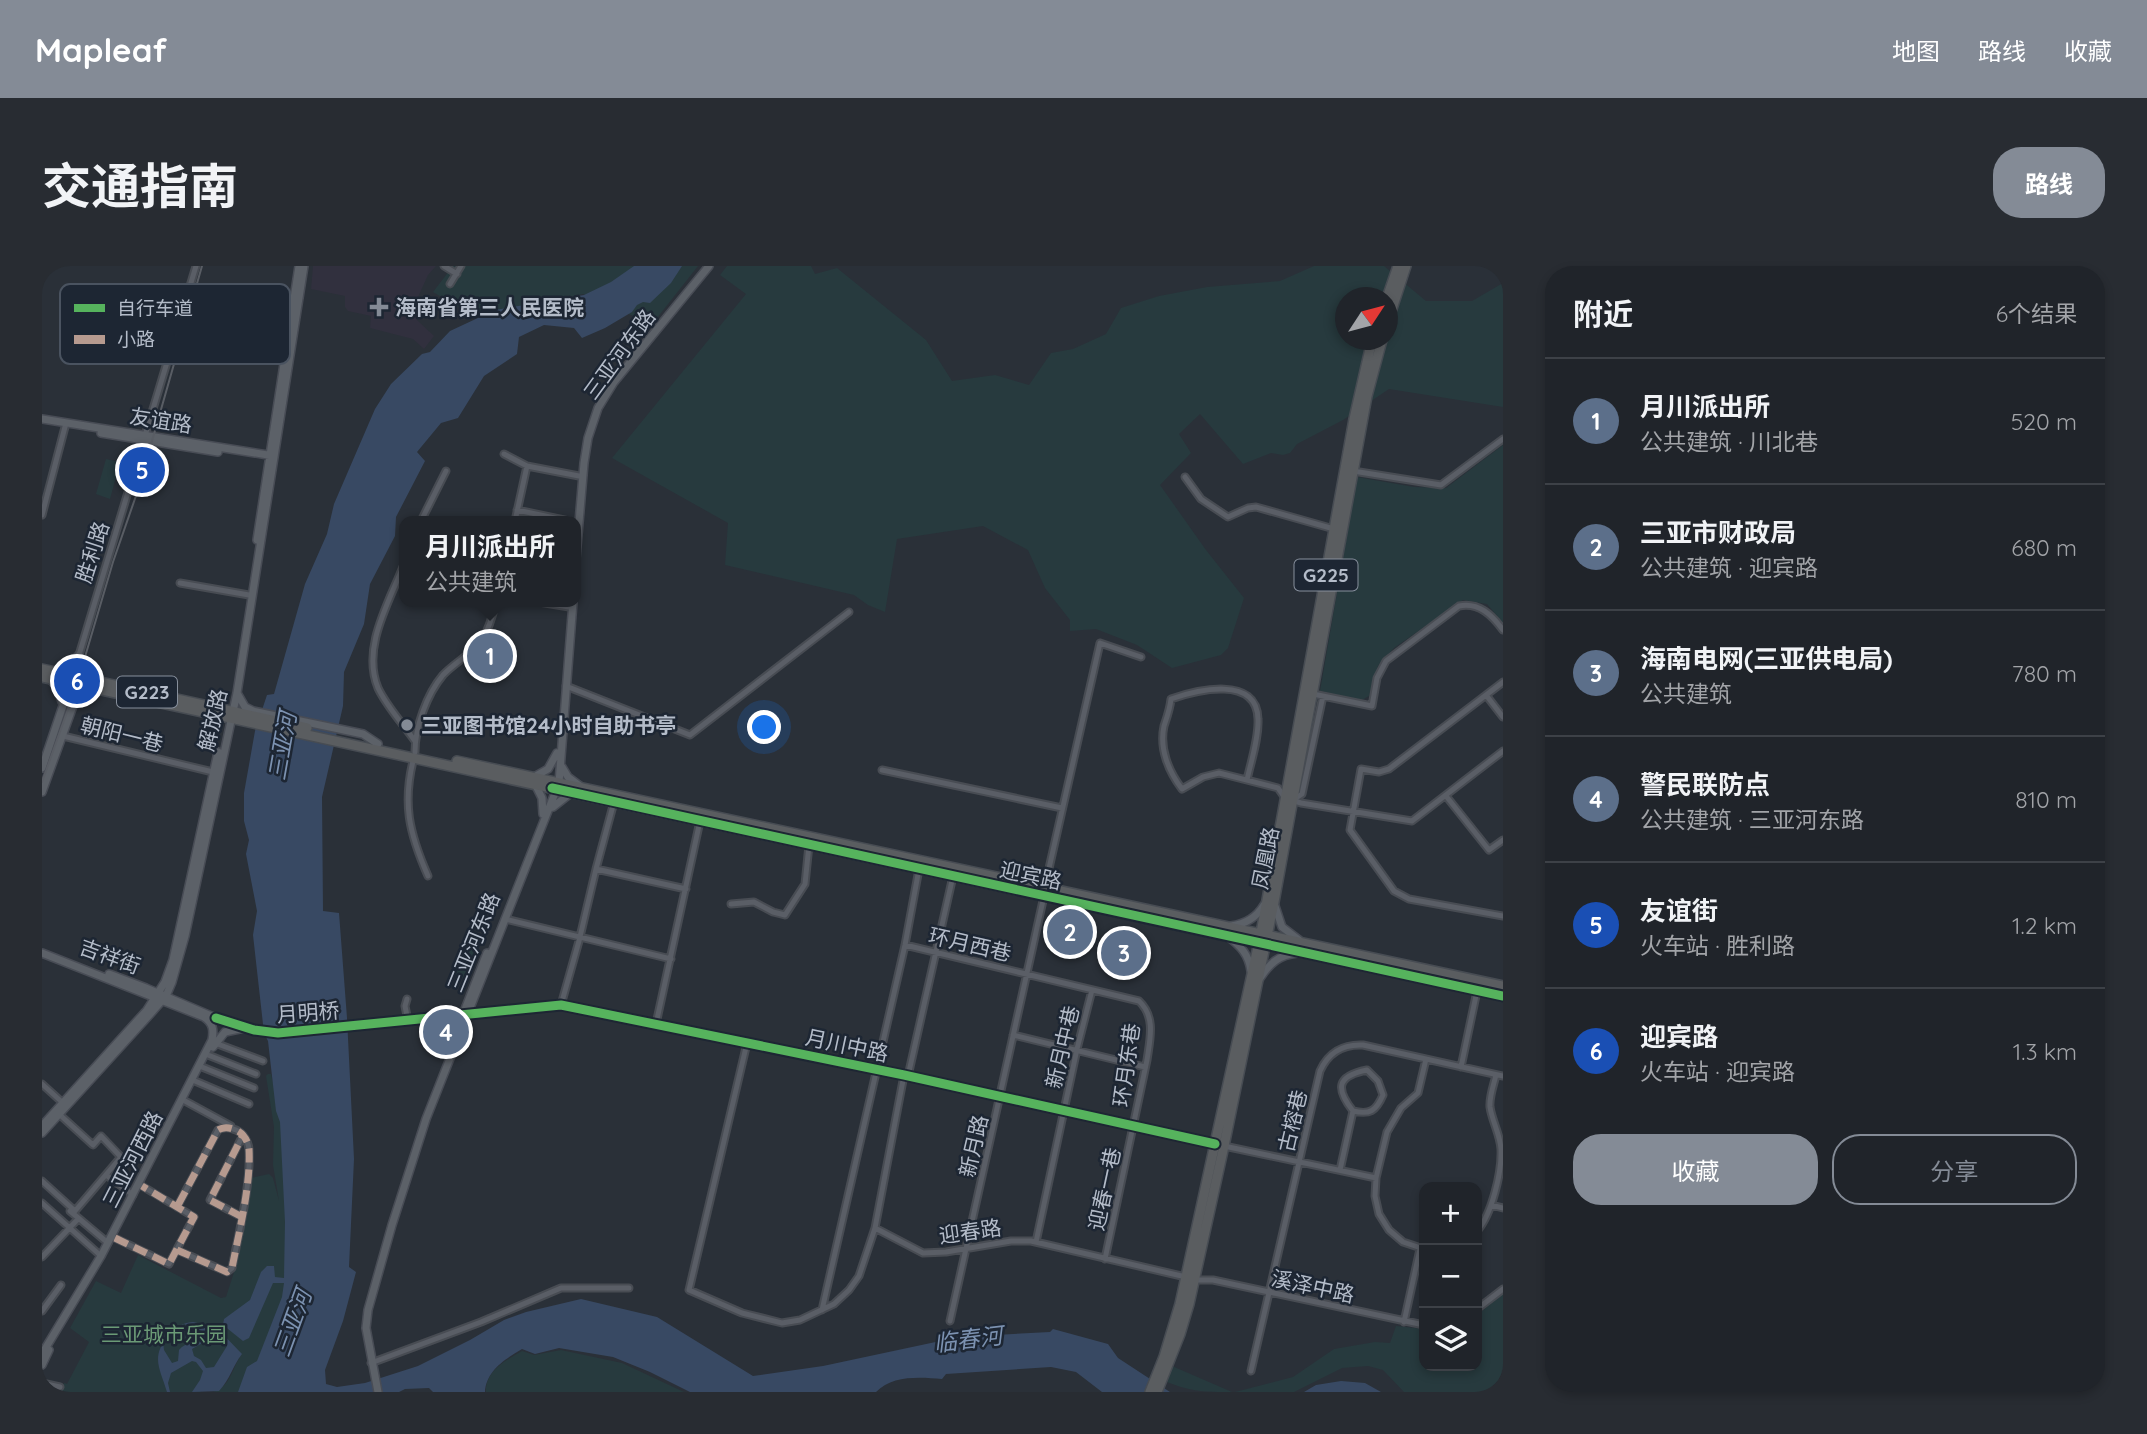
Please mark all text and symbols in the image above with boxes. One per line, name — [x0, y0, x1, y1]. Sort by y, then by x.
text: Mapleaf — [35, 29, 167, 70]
text: 地图 — [1892, 36, 1940, 66]
text: 路线 — [1978, 36, 2026, 66]
text: 收藏 — [2064, 36, 2112, 66]
button: 路线 — [1993, 147, 2105, 218]
text: 交通指南 — [42, 155, 238, 216]
legend — [60, 284, 290, 364]
north arrow — [1335, 287, 1398, 350]
place label: 海南省第三人民医院 — [395, 294, 584, 320]
text: 附近 — [1573, 295, 1633, 333]
text: 自行车道 — [117, 296, 193, 320]
marker: 海南省第三人民医院 — [369, 297, 389, 317]
text: 6个结果 — [1996, 299, 2077, 328]
street label: 三亚河东路 — [578, 304, 660, 404]
text: 小路 — [117, 327, 155, 351]
text: 月川派出所 — [1640, 390, 1770, 423]
street label: 友谊路 — [128, 402, 194, 438]
text: 1 — [1592, 407, 1600, 436]
text: 520 m — [2011, 407, 2077, 436]
text: 公共建筑 · 川北巷 — [1640, 427, 1818, 456]
pin: 5 — [119, 444, 165, 496]
popup — [399, 516, 581, 607]
text: 三亚市财政局 — [1640, 516, 1796, 549]
street label: 胜利路 — [70, 518, 114, 586]
text: 月川派出所 — [425, 530, 555, 563]
text: 2 — [1589, 533, 1603, 562]
text: 680 m — [2011, 533, 2077, 562]
text: 公共建筑 · 迎宾路 — [1640, 553, 1818, 582]
road number: G225 — [1294, 560, 1358, 590]
text: 公共建筑 — [425, 567, 517, 596]
pin: 1 — [467, 630, 513, 682]
text: 海南电网(三亚供电局) — [1640, 642, 1893, 675]
pin: 6 — [54, 655, 100, 707]
text: 3 — [1590, 659, 1602, 688]
text: 780 m — [2012, 659, 2077, 688]
road number: G223 — [117, 676, 177, 708]
text: 公共建筑 — [1640, 679, 1732, 708]
street label: 解放路 — [192, 686, 232, 754]
water label: 三亚河 — [262, 706, 303, 782]
your location — [747, 710, 781, 744]
street label: 朝阳一巷 — [78, 711, 166, 757]
place label: 三亚图书馆24小时自助书亭 — [421, 712, 676, 738]
marker: 三亚图书馆24小时自助书亭 — [399, 717, 415, 733]
text: 警民联防点 — [1640, 768, 1770, 801]
text: 4 — [1589, 785, 1603, 814]
text: 810 m — [2015, 785, 2077, 814]
text: 公共建筑 · 三亚河东路 — [1640, 805, 1864, 834]
street label: 凤凰路 — [1246, 825, 1284, 891]
street label: 迎宾路 — [997, 856, 1065, 894]
street label: 三亚河东路 — [441, 888, 505, 996]
text: 友谊街 — [1640, 894, 1718, 927]
pin: 2 — [1047, 906, 1093, 958]
text: 5 — [1589, 911, 1603, 940]
text: 1.2 km — [2012, 911, 2077, 940]
street label: 环月西巷 — [926, 922, 1014, 966]
pin: 3 — [1101, 927, 1147, 979]
text: 火车站 · 胜利路 — [1640, 931, 1795, 960]
street label: 吉祥街 — [76, 933, 144, 979]
street label: 月明桥 — [276, 997, 340, 1027]
street label: 新月中巷 — [1040, 1003, 1084, 1091]
pin: 4 — [423, 1006, 469, 1058]
text: 迎宾路 — [1640, 1020, 1718, 1053]
street label: 环月东巷 — [1107, 1022, 1145, 1108]
street label: 月川中路 — [803, 1024, 891, 1066]
text: 6 — [1590, 1037, 1602, 1066]
text: 1.3 km — [2013, 1037, 2077, 1066]
text: 火车站 · 迎宾路 — [1640, 1057, 1795, 1086]
street label: 古榕巷 — [1272, 1087, 1312, 1155]
street label: 三亚河西路 — [97, 1106, 167, 1212]
street label: 新月路 — [953, 1112, 993, 1180]
button: 收藏 — [1573, 1134, 1818, 1205]
button: 分享 — [1832, 1134, 2077, 1205]
street label: 迎春一巷 — [1083, 1145, 1125, 1233]
map controls — [1419, 1182, 1482, 1371]
button: + — [1419, 1182, 1482, 1245]
street label: 迎春路 — [937, 1214, 1003, 1248]
button: − — [1419, 1245, 1482, 1308]
street label: 溪泽中路 — [1269, 1265, 1357, 1307]
water label: 三亚河 — [267, 1282, 319, 1360]
button: layers — [1419, 1308, 1482, 1371]
water label: 临春河 — [932, 1320, 1008, 1358]
park label: 三亚城市乐园 — [101, 1321, 227, 1347]

